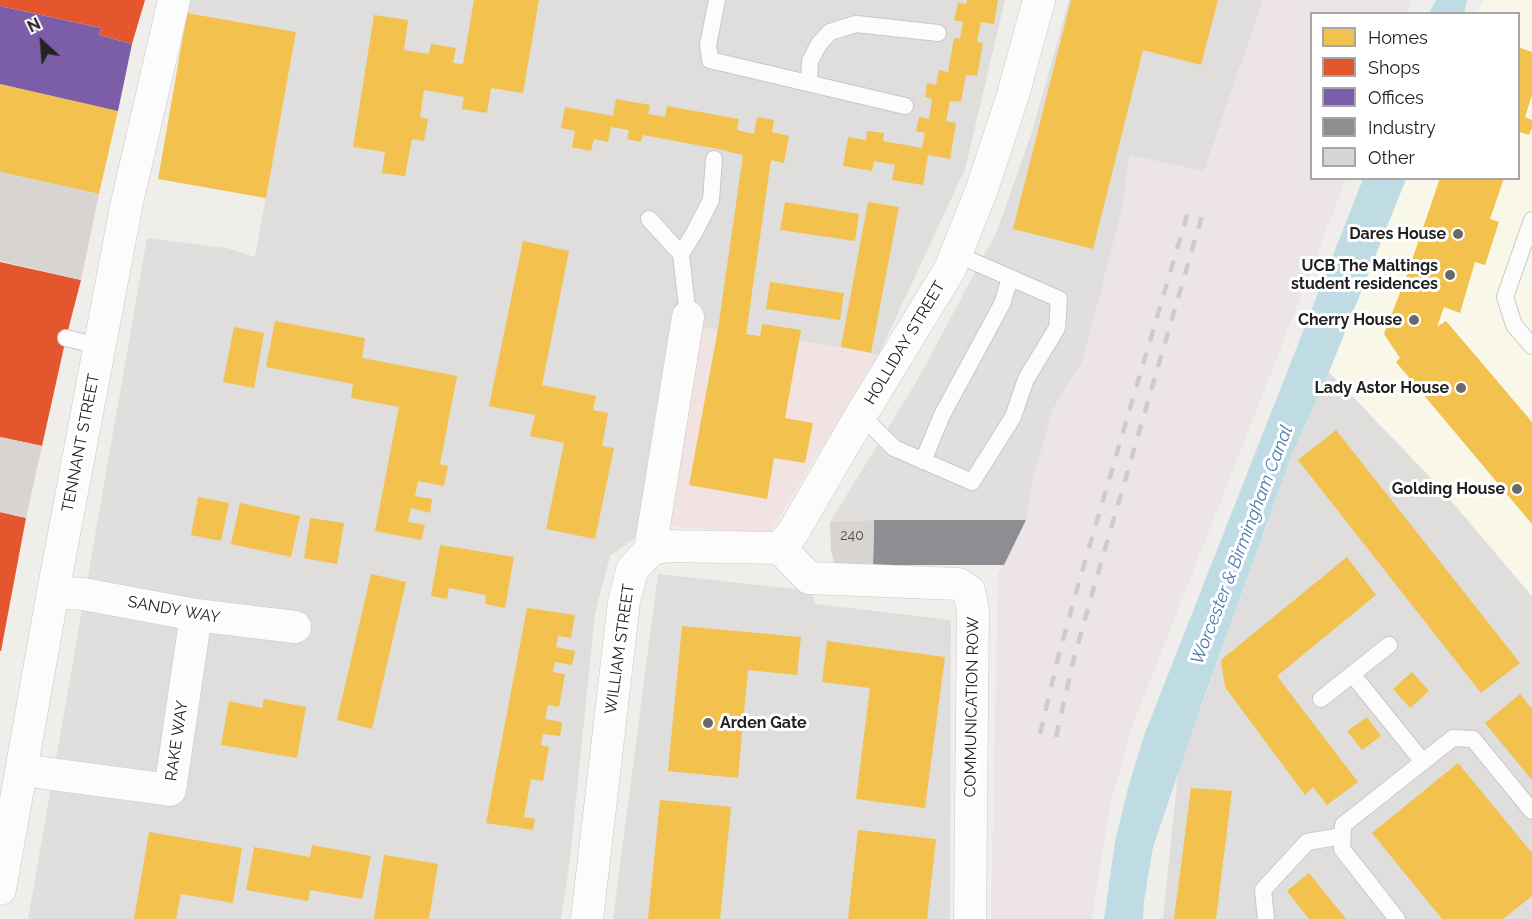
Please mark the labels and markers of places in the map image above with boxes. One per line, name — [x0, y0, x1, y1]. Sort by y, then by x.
place label: Dares House — [1349, 224, 1446, 244]
marker: Dares House — [1451, 227, 1465, 241]
place label: UCB The Maltings student residences — [1291, 256, 1438, 294]
marker: UCB The Maltings student residences — [1443, 268, 1457, 282]
place label: Cherry House — [1298, 310, 1402, 330]
marker: Cherry House — [1407, 313, 1421, 327]
place label: Lady Astor House — [1314, 378, 1449, 398]
marker: Lady Astor House — [1454, 381, 1468, 395]
place label: Golding House — [1392, 479, 1505, 499]
marker: Golding House — [1510, 482, 1524, 496]
place label: Arden Gate — [720, 713, 807, 733]
marker: Arden Gate — [701, 716, 715, 730]

